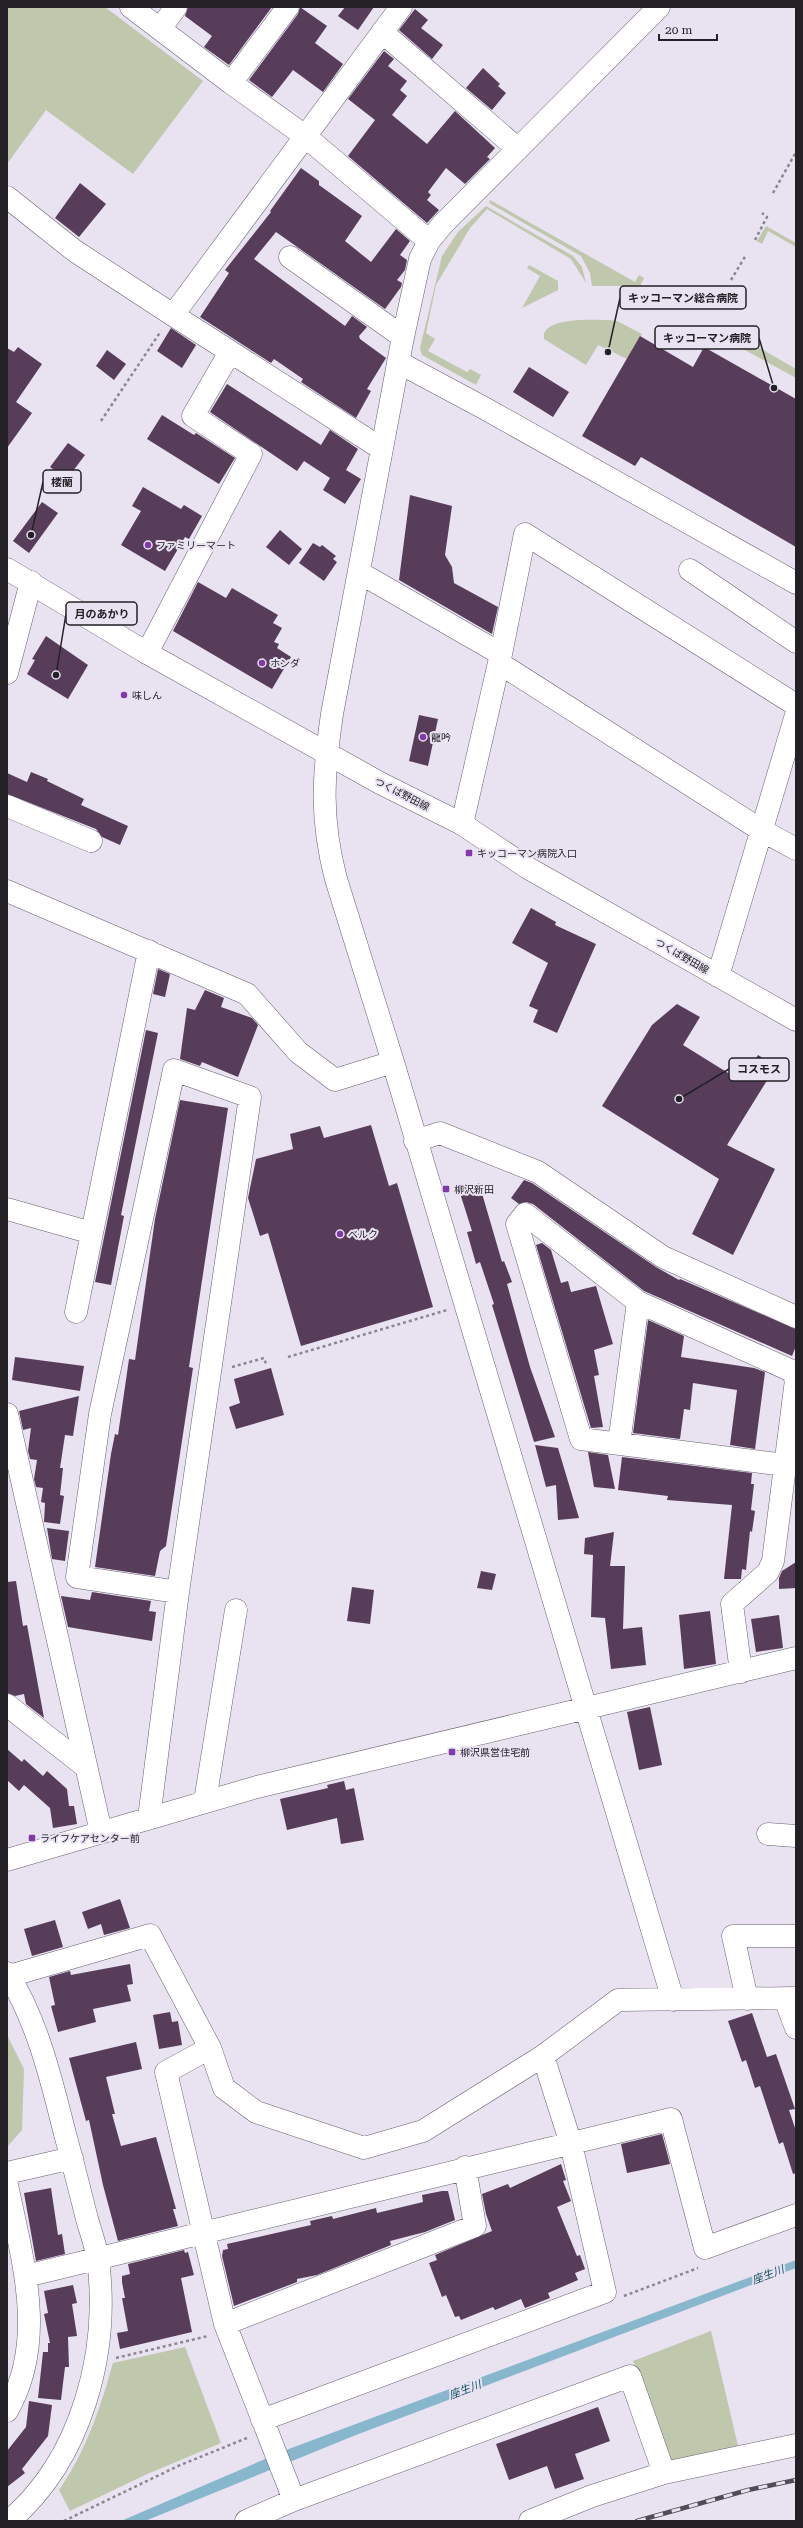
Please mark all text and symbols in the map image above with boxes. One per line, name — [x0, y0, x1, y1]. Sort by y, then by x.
scale bar — [659, 16, 717, 42]
text: 20 m — [665, 23, 692, 37]
callout: キッコーマン総合病院 — [620, 286, 746, 309]
text: キッコーマン総合病院 — [628, 292, 738, 305]
callout: キッコーマン病院 — [655, 326, 759, 349]
text: キッコーマン病院 — [663, 332, 751, 345]
callout: 楼蘭 — [43, 470, 81, 493]
text: 楼蘭 — [51, 476, 73, 489]
marker: ファミリーマート — [143, 540, 153, 550]
place label: ファミリーマート — [156, 540, 236, 551]
callout: 月のあかり — [66, 602, 137, 625]
text: 月のあかり — [75, 608, 130, 621]
marker: ホンダ — [257, 658, 267, 668]
place label: ホンダ — [270, 658, 300, 669]
marker: 味しん — [119, 690, 129, 700]
place label: 味しん — [132, 690, 162, 701]
marker: 龍吟 — [418, 732, 428, 742]
place label: 龍吟 — [431, 732, 451, 743]
street label: つくば野田線 — [373, 775, 431, 813]
marker: キッコーマン病院入口 — [464, 848, 474, 858]
place label: キッコーマン病院入口 — [477, 848, 577, 859]
street label: つくば野田線 — [653, 936, 711, 976]
callout: コスモス — [729, 1058, 789, 1081]
text: コスモス — [737, 1063, 781, 1076]
marker: 柳沢新田 — [441, 1184, 451, 1194]
place label: 柳沢新田 — [454, 1184, 494, 1195]
marker: ベルク — [335, 1229, 345, 1239]
place label: ベルク — [348, 1229, 378, 1240]
marker: 柳沢県営住宅前 — [447, 1747, 457, 1757]
place label: 柳沢県営住宅前 — [460, 1747, 530, 1758]
marker: ライフケアセンター前 — [27, 1833, 37, 1843]
place label: ライフケアセンター前 — [40, 1833, 140, 1844]
water label: 座生川 — [750, 2263, 787, 2287]
water label: 座生川 — [447, 2378, 484, 2402]

